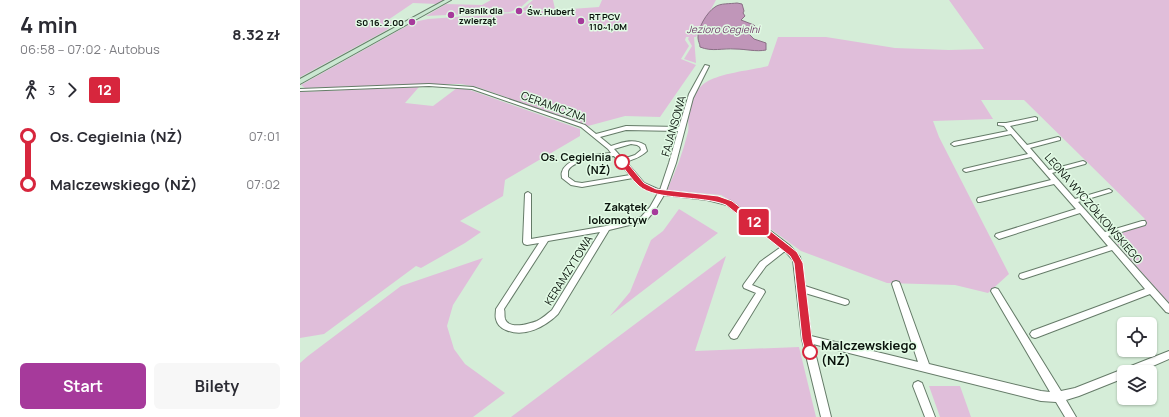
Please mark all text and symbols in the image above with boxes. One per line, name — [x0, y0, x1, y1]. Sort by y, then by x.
place label: Pasnik dla zwierząt — [459, 4, 503, 27]
place label: Św. Hubert — [527, 5, 575, 18]
marker: Św. Hubert — [514, 6, 524, 16]
text: 4 min — [20, 10, 78, 40]
marker: Pasnik dla zwierząt — [446, 10, 456, 20]
place label: RT PCV 110 ̴ 1,0M — [589, 10, 627, 33]
place label: S0 16. 2.00 — [356, 16, 404, 29]
marker: RT PCV 110 ̴ 1,0M — [576, 16, 586, 26]
marker: S0 16. 2.00 — [407, 17, 417, 27]
water label: Jezioro Cegielni — [686, 22, 761, 36]
text: 8.32 zł — [232, 24, 280, 45]
text: 06:58 – 07:02 · Autobus — [20, 40, 160, 58]
icon: walk — [20, 79, 42, 101]
icon: forward — [61, 79, 83, 101]
text: 12 — [97, 80, 112, 99]
text: 3 — [48, 81, 55, 99]
street label: CERAMICZNA — [519, 87, 589, 125]
street label: FAJANSOWA — [657, 94, 689, 158]
text: Os. Cegielnia (NŻ) — [50, 126, 183, 147]
text: 07:01 — [249, 127, 280, 145]
place label: Os. Cegielnia (NŻ) — [541, 149, 611, 177]
street label: LEONA WYCZÓŁKOWSKIEGO — [1042, 150, 1146, 266]
marker: Os. Cegielnia (NŻ) — [614, 154, 630, 170]
text: Malczewskiego (NŻ) — [50, 174, 197, 195]
text: 07:02 — [246, 175, 280, 193]
place label: Zakątek lokomotyw — [588, 199, 648, 227]
marker: Zakątek lokomotyw — [650, 207, 660, 217]
line badge: 12 — [736, 209, 772, 235]
text: 12 — [747, 212, 761, 231]
street label: KERAMZYTOWA — [540, 232, 596, 308]
map controls — [1117, 317, 1157, 405]
button: locate — [1117, 317, 1157, 357]
place label: Malczewskiego (NŻ) — [821, 336, 916, 369]
marker: Malczewskiego (NŻ) — [802, 344, 818, 360]
button: Start — [20, 363, 146, 409]
button: Bilety — [154, 363, 280, 409]
button: layers — [1117, 365, 1157, 405]

